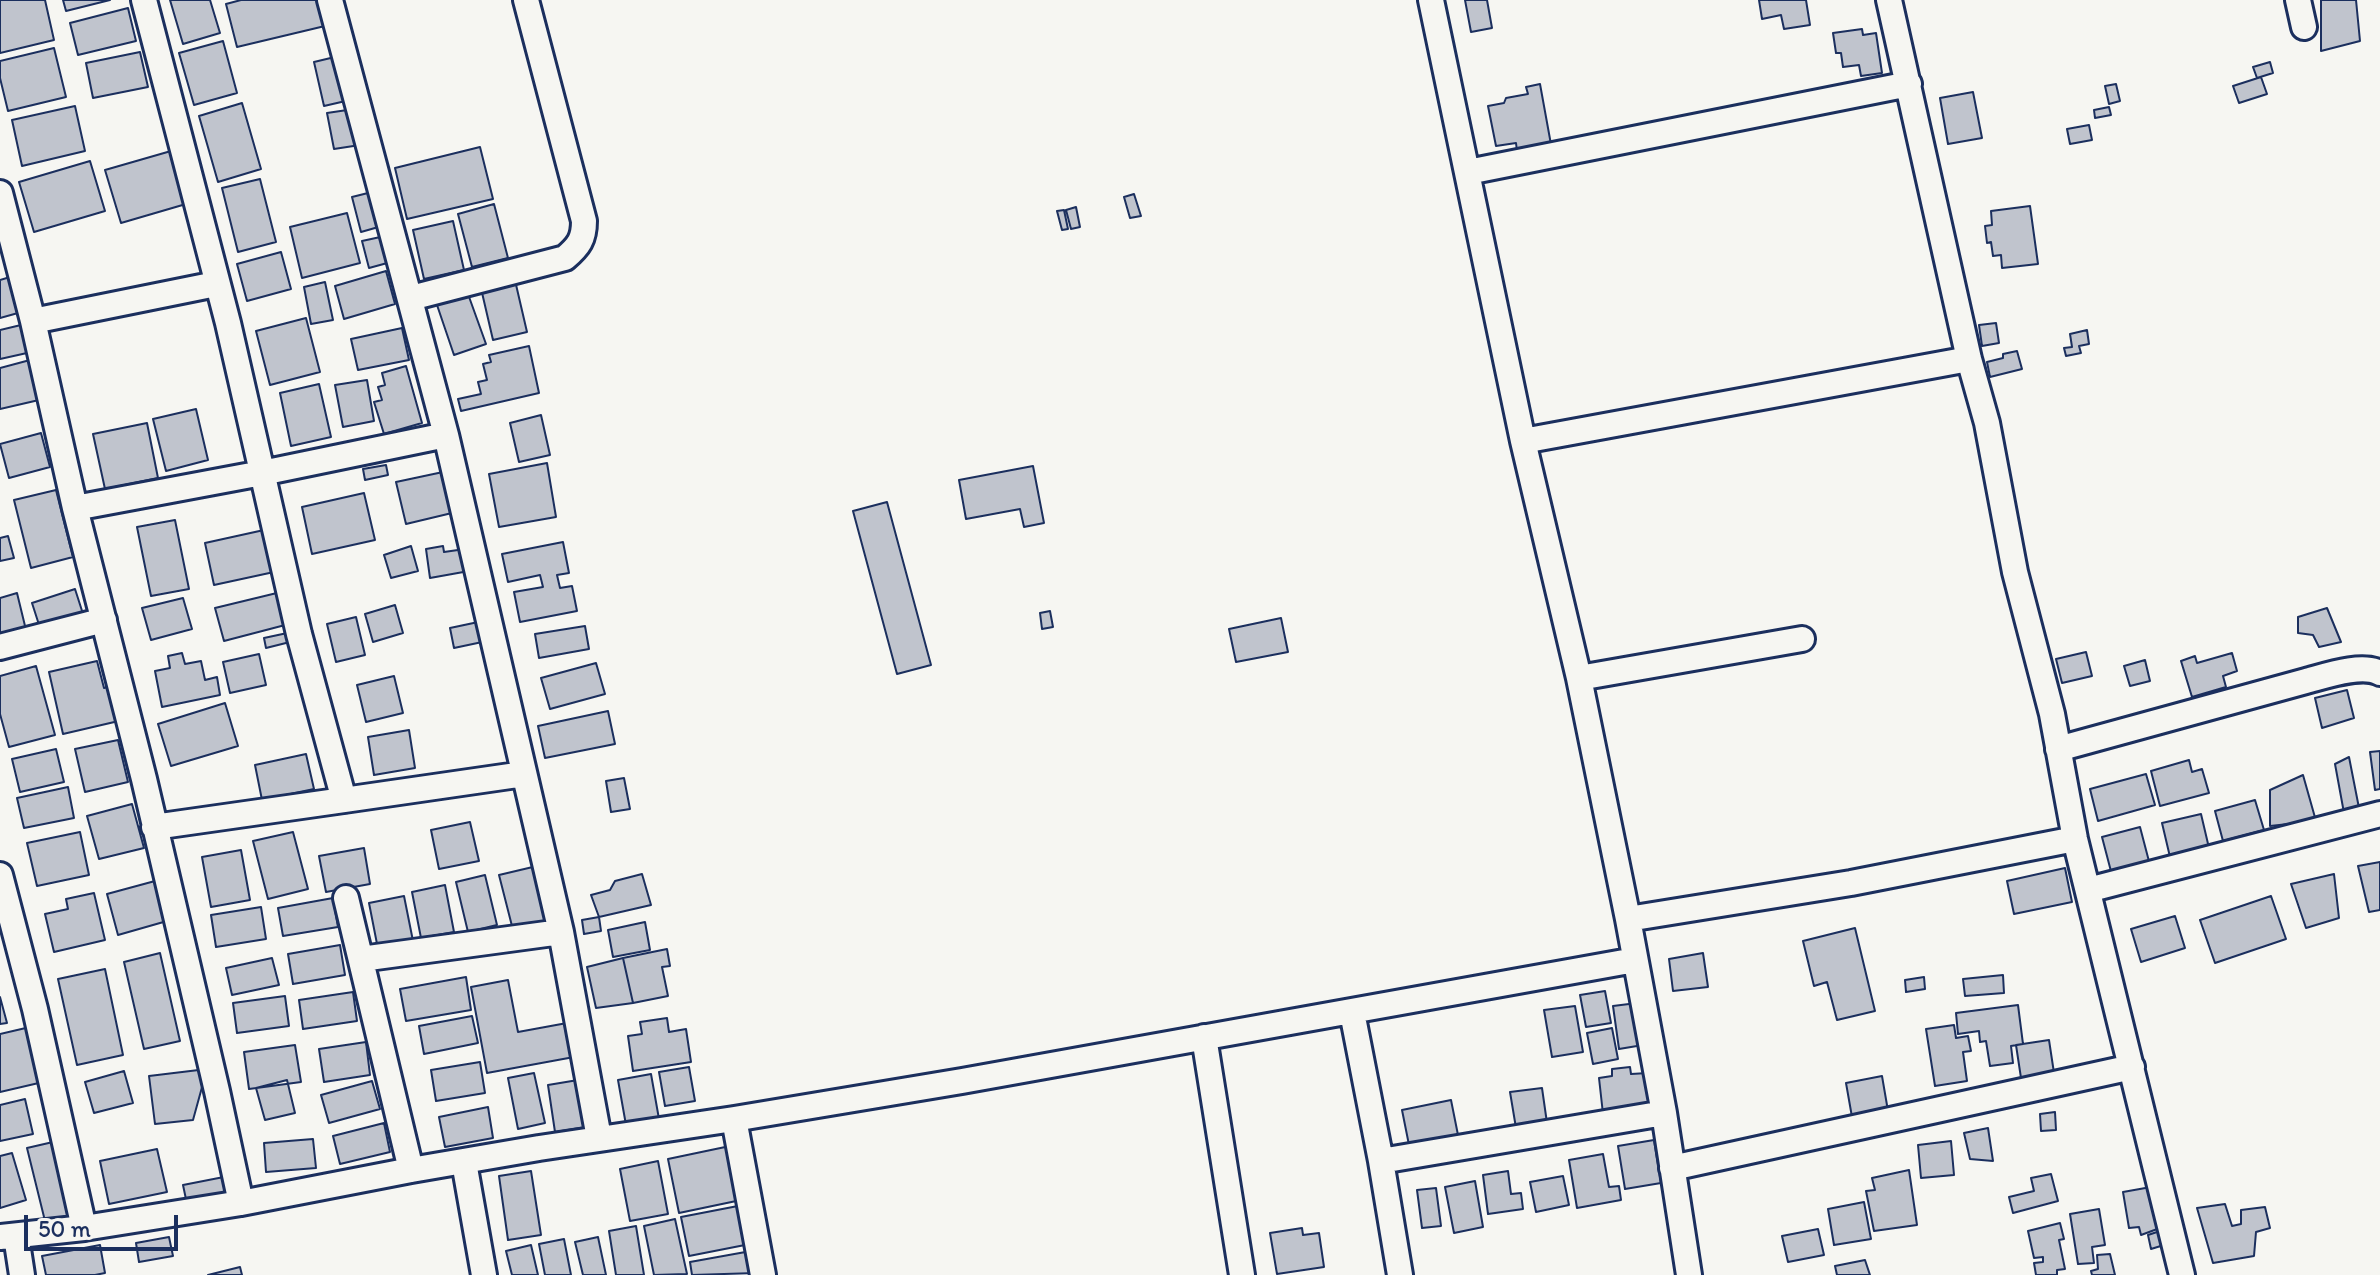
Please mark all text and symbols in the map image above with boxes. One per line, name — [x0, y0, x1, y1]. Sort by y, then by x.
scale bar — [28, 1199, 182, 1249]
text: 50 m — [38, 1214, 91, 1243]

